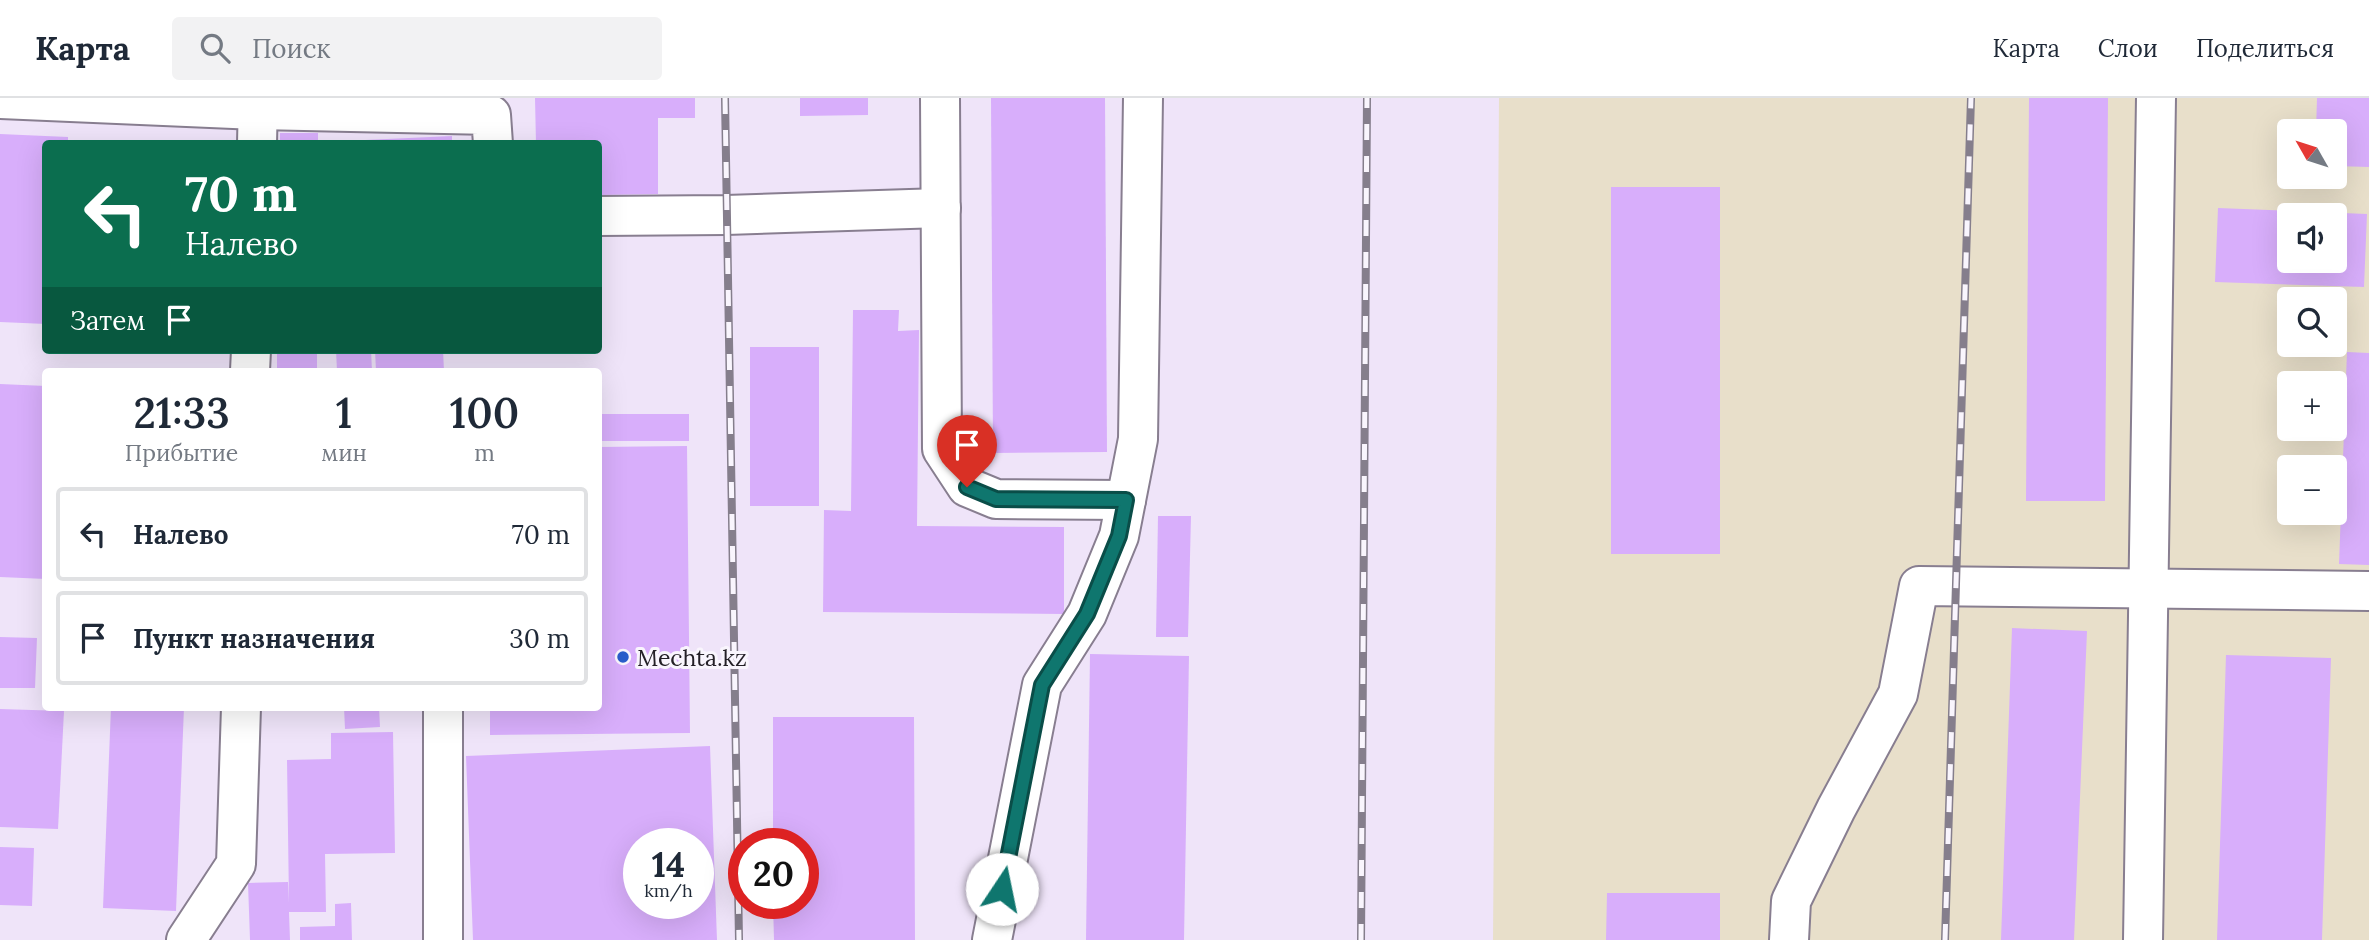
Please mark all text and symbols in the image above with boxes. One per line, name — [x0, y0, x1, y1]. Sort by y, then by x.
search box — [172, 17, 662, 80]
text: Карта — [35, 27, 130, 69]
icon: search — [196, 29, 234, 67]
text: Поиск — [252, 32, 331, 65]
text: Карта — [1992, 33, 2060, 64]
text: Слои — [2098, 33, 2158, 64]
text: Поделиться — [2196, 33, 2334, 64]
north arrow — [2277, 119, 2347, 189]
map controls — [2277, 119, 2347, 525]
text: 70 m — [185, 162, 297, 224]
icon: left — [70, 168, 161, 259]
button: sound — [2277, 203, 2347, 273]
text: Налево — [185, 223, 298, 264]
button: search — [2277, 287, 2347, 357]
icon: arrive — [160, 301, 198, 339]
text: Затем — [70, 304, 146, 337]
button: + — [2277, 371, 2347, 441]
text: 21:33 — [133, 386, 230, 440]
text: 1 — [336, 386, 352, 440]
text: 100 — [450, 386, 519, 440]
pin — [937, 415, 997, 487]
icon: arrive — [948, 426, 986, 464]
text: Прибытие — [125, 438, 238, 467]
text: мин — [321, 438, 367, 467]
text: m — [474, 438, 495, 467]
button: − — [2277, 455, 2347, 525]
icon: left — [74, 515, 112, 553]
text: Налево — [133, 518, 229, 551]
text: 70 m — [512, 518, 570, 551]
icon: arrive — [74, 619, 112, 657]
text: Пункт назначения — [133, 622, 375, 655]
text: 30 m — [509, 622, 570, 655]
place label: Mechta.kz — [637, 643, 747, 672]
marker: Mechta.kz — [615, 649, 631, 665]
speed limit sign: 20 — [728, 828, 819, 919]
text: 14 — [652, 842, 685, 887]
position arrow — [965, 852, 1039, 926]
text: km/h — [644, 879, 693, 902]

